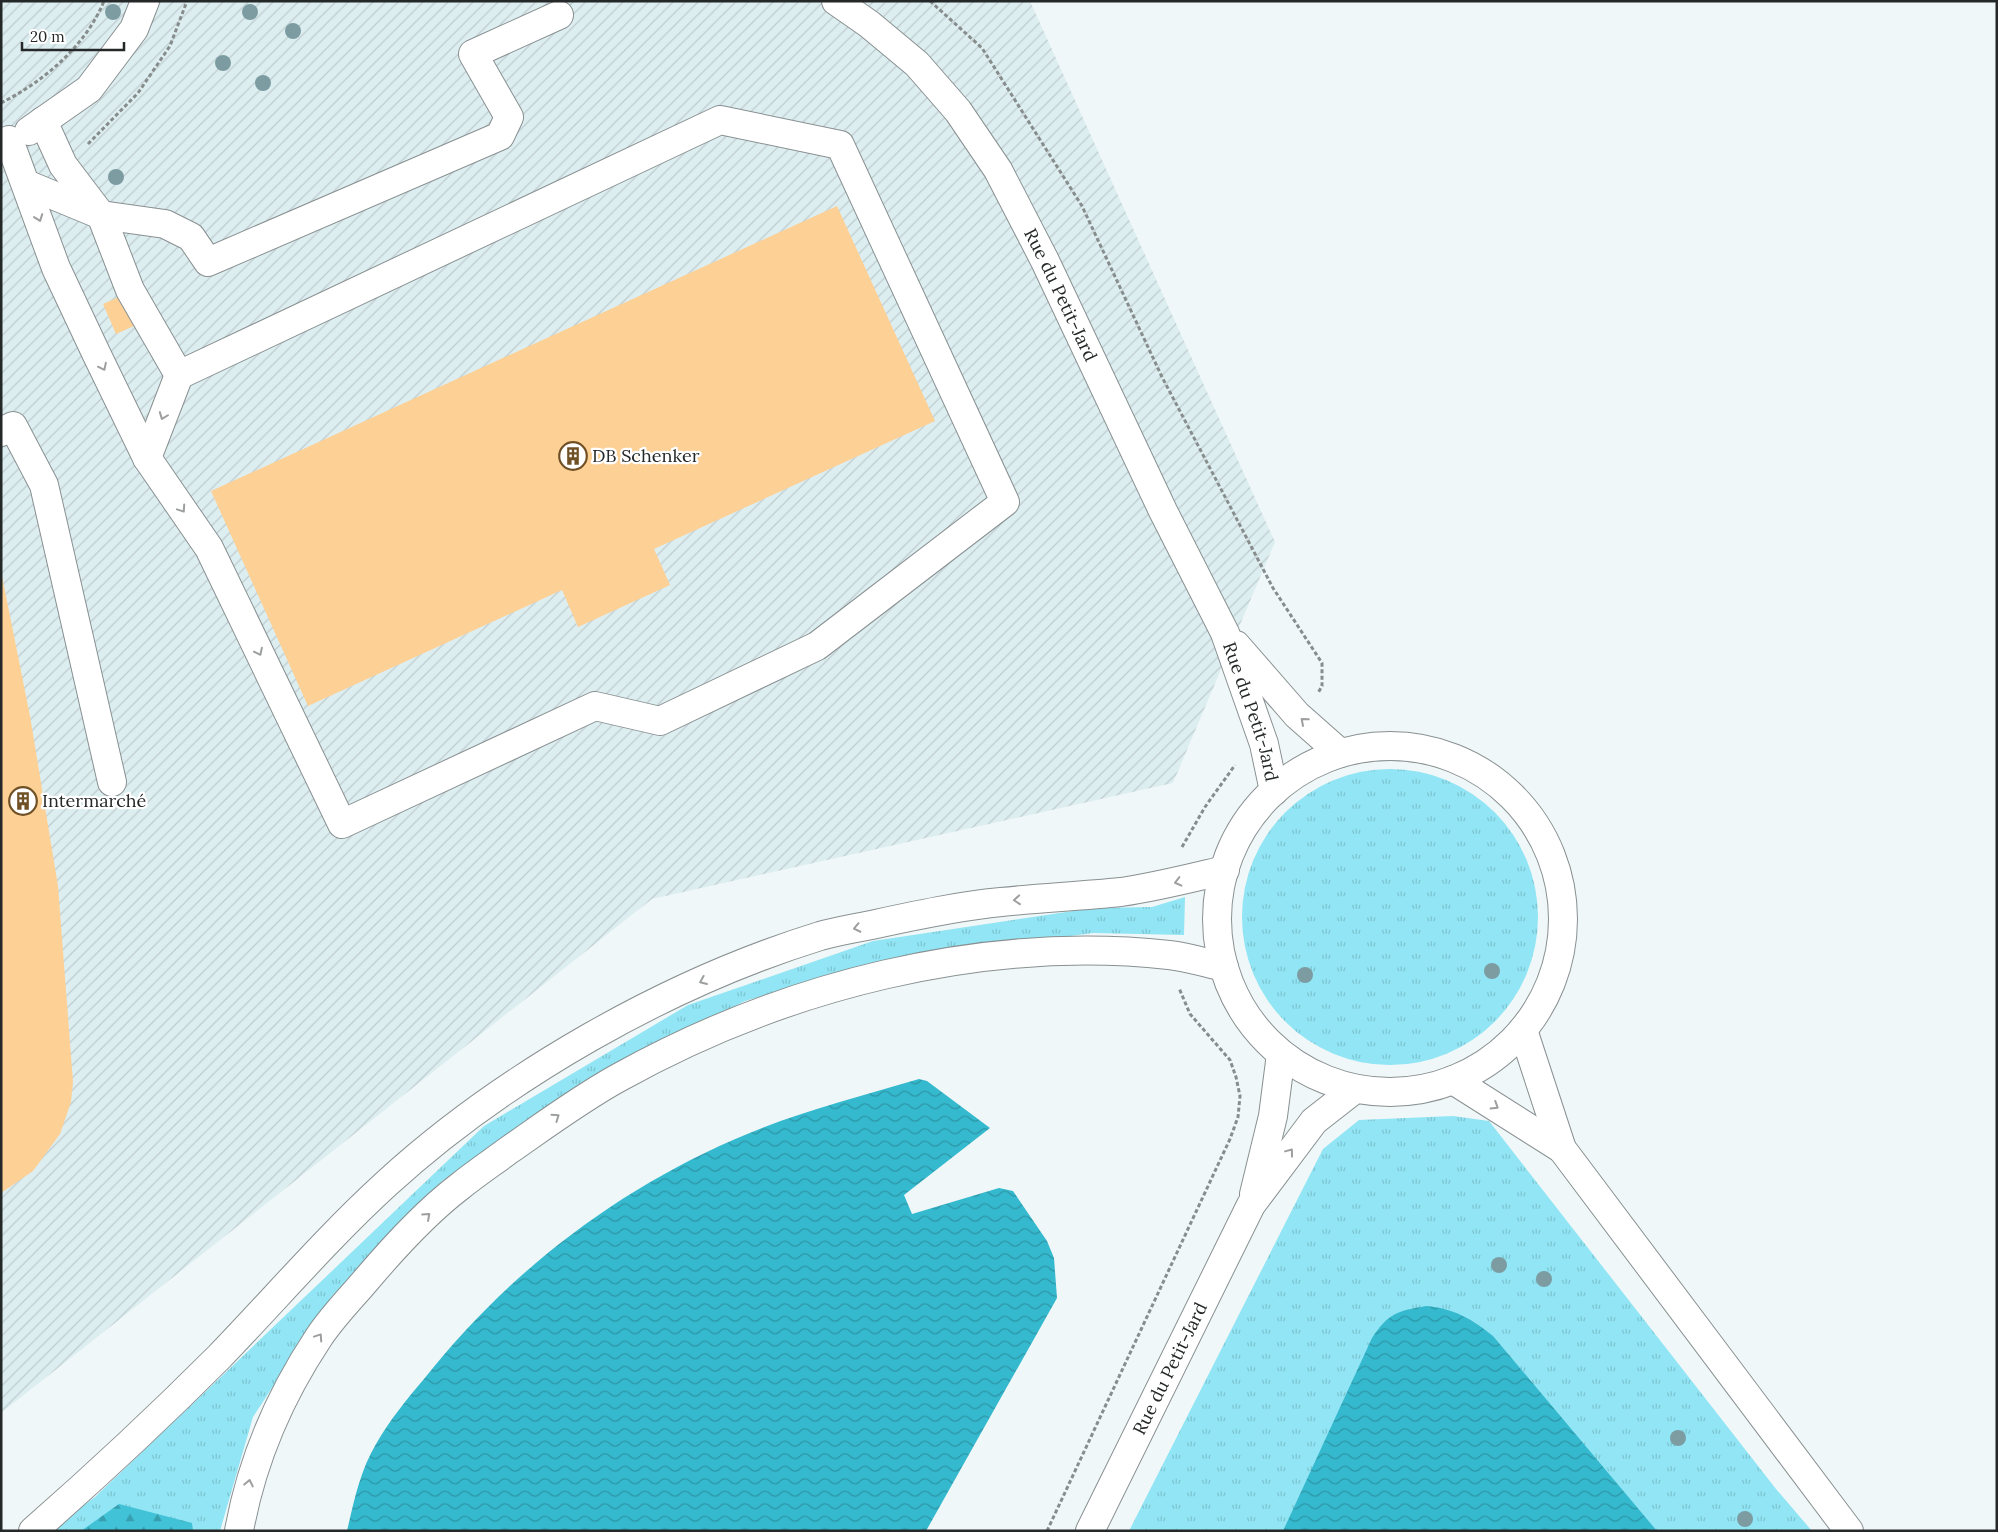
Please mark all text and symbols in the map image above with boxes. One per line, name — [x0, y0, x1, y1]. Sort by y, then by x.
scale bar — [22, 20, 125, 52]
text: 20 m — [30, 27, 65, 46]
one-way arrow — [33, 214, 43, 222]
street label: Rue du Petit-Jard — [1019, 224, 1103, 365]
one-way arrow — [97, 362, 107, 371]
one-way arrow — [159, 412, 169, 420]
building icon: DB Schenker — [558, 441, 588, 471]
place label: DB Schenker — [592, 444, 700, 467]
one-way arrow — [176, 503, 185, 513]
street label: Rue du Petit-Jard — [1218, 639, 1284, 783]
one-way arrow — [253, 647, 263, 656]
one-way arrow — [1300, 718, 1309, 727]
building icon: Intermarché — [8, 786, 38, 816]
place label: Intermarché — [42, 789, 147, 812]
one-way arrow — [1174, 876, 1182, 886]
one-way arrow — [1012, 895, 1020, 906]
one-way arrow — [852, 922, 861, 933]
one-way arrow — [699, 975, 708, 985]
one-way arrow — [1489, 1100, 1498, 1110]
one-way arrow — [550, 1114, 559, 1123]
one-way arrow — [1285, 1149, 1293, 1158]
one-way arrow — [421, 1212, 430, 1221]
street label: Rue du Petit-Jard — [1127, 1298, 1212, 1439]
one-way arrow — [313, 1334, 323, 1343]
one-way arrow — [243, 1479, 254, 1487]

